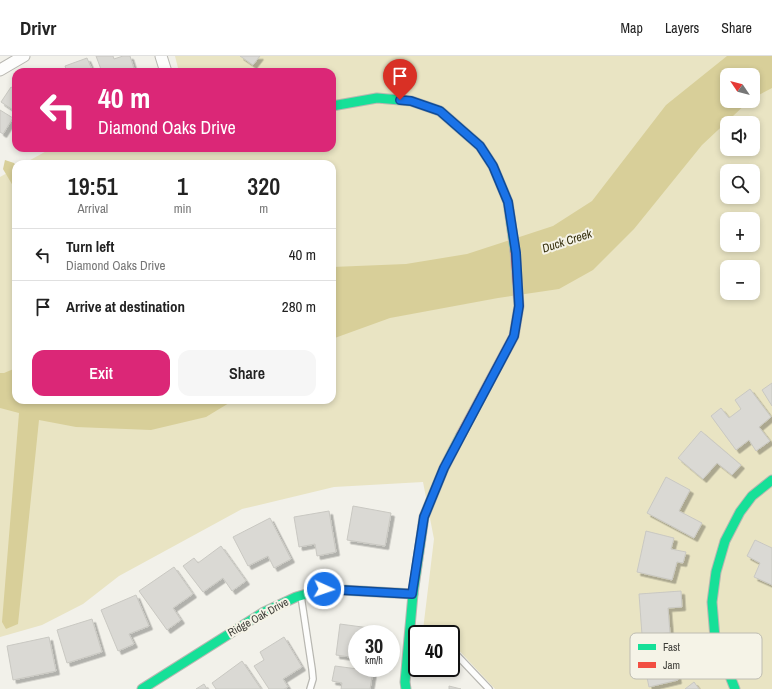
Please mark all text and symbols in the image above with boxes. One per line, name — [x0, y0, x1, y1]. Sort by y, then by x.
text: Drivr — [20, 15, 56, 41]
text: Map — [621, 19, 643, 37]
text: Layers — [665, 19, 699, 37]
text: Share — [721, 19, 752, 37]
pin — [383, 59, 417, 100]
icon: arrive — [389, 65, 411, 87]
north arrow — [720, 68, 760, 108]
map controls — [720, 68, 760, 300]
text: 40 m — [98, 79, 150, 117]
icon: left — [32, 84, 84, 136]
text: Diamond Oaks Drive — [98, 115, 236, 140]
button: sound — [720, 116, 760, 156]
button: search — [720, 164, 760, 204]
text: 19:51 — [68, 170, 118, 202]
text: 1 — [177, 170, 188, 202]
text: 320 — [247, 170, 280, 202]
text: Arrival — [77, 200, 108, 217]
text: min — [174, 200, 191, 217]
text: m — [259, 200, 268, 217]
button: + — [720, 212, 760, 252]
water label: Duck Creek — [540, 225, 595, 257]
text: Turn left — [66, 236, 114, 257]
icon: left — [32, 244, 54, 266]
text: 40 m — [289, 244, 316, 265]
text: Diamond Oaks Drive — [66, 257, 166, 274]
button: − — [720, 260, 760, 300]
icon: arrive — [32, 296, 54, 318]
text: Arrive at destination — [66, 296, 185, 317]
text: 280 m — [282, 296, 316, 317]
button: Exit — [32, 350, 170, 396]
button: Share — [178, 350, 316, 396]
position arrow — [303, 568, 345, 610]
street label: Ridge Oak Drive — [225, 595, 291, 639]
speed limit sign: 40 — [408, 625, 460, 677]
text: 30 — [365, 632, 383, 659]
legend — [630, 633, 762, 679]
text: Fast — [663, 640, 681, 654]
text: km/h — [365, 654, 383, 667]
text: Jam — [663, 658, 680, 672]

